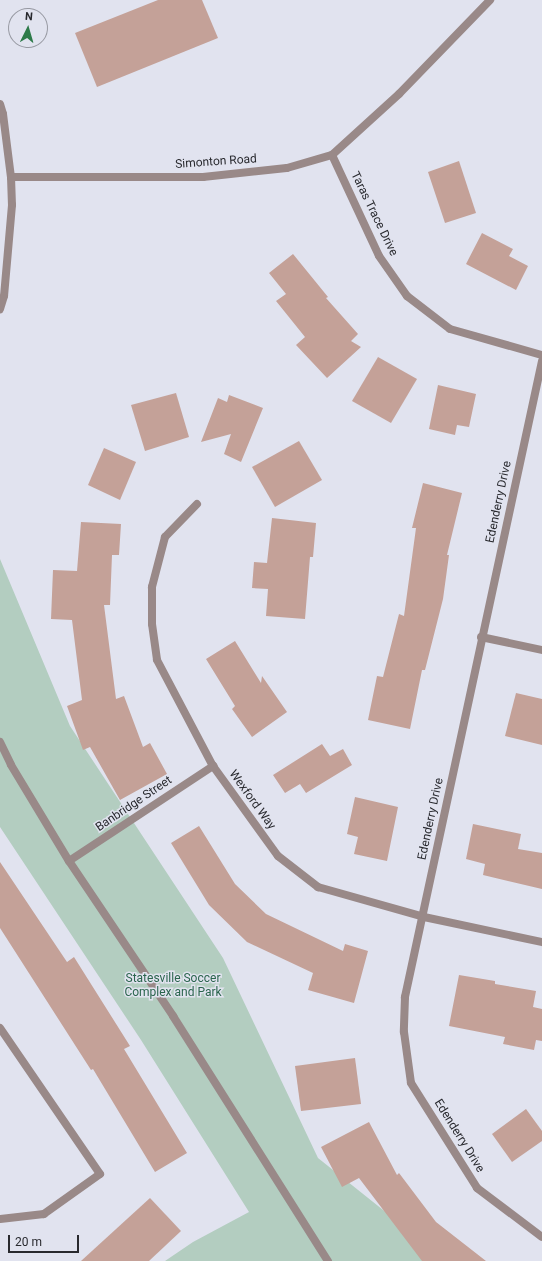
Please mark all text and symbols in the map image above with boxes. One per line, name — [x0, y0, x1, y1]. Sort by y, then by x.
north arrow — [8, 8, 48, 48]
text: N — [25, 10, 33, 23]
street label: Simonton Road — [175, 152, 257, 172]
street label: Taras Trace Drive — [347, 169, 401, 259]
street label: Edenderry Drive — [483, 460, 515, 544]
street label: Wexford Way — [226, 767, 278, 833]
street label: Banbridge Street — [93, 773, 175, 835]
street label: Edenderry Drive — [415, 777, 447, 861]
park label: Statesville Soccer Complex and Park — [124, 972, 222, 1000]
street label: Edenderry Drive — [431, 1097, 487, 1175]
scale bar — [10, 1227, 81, 1253]
text: 20 m — [15, 1235, 42, 1249]

